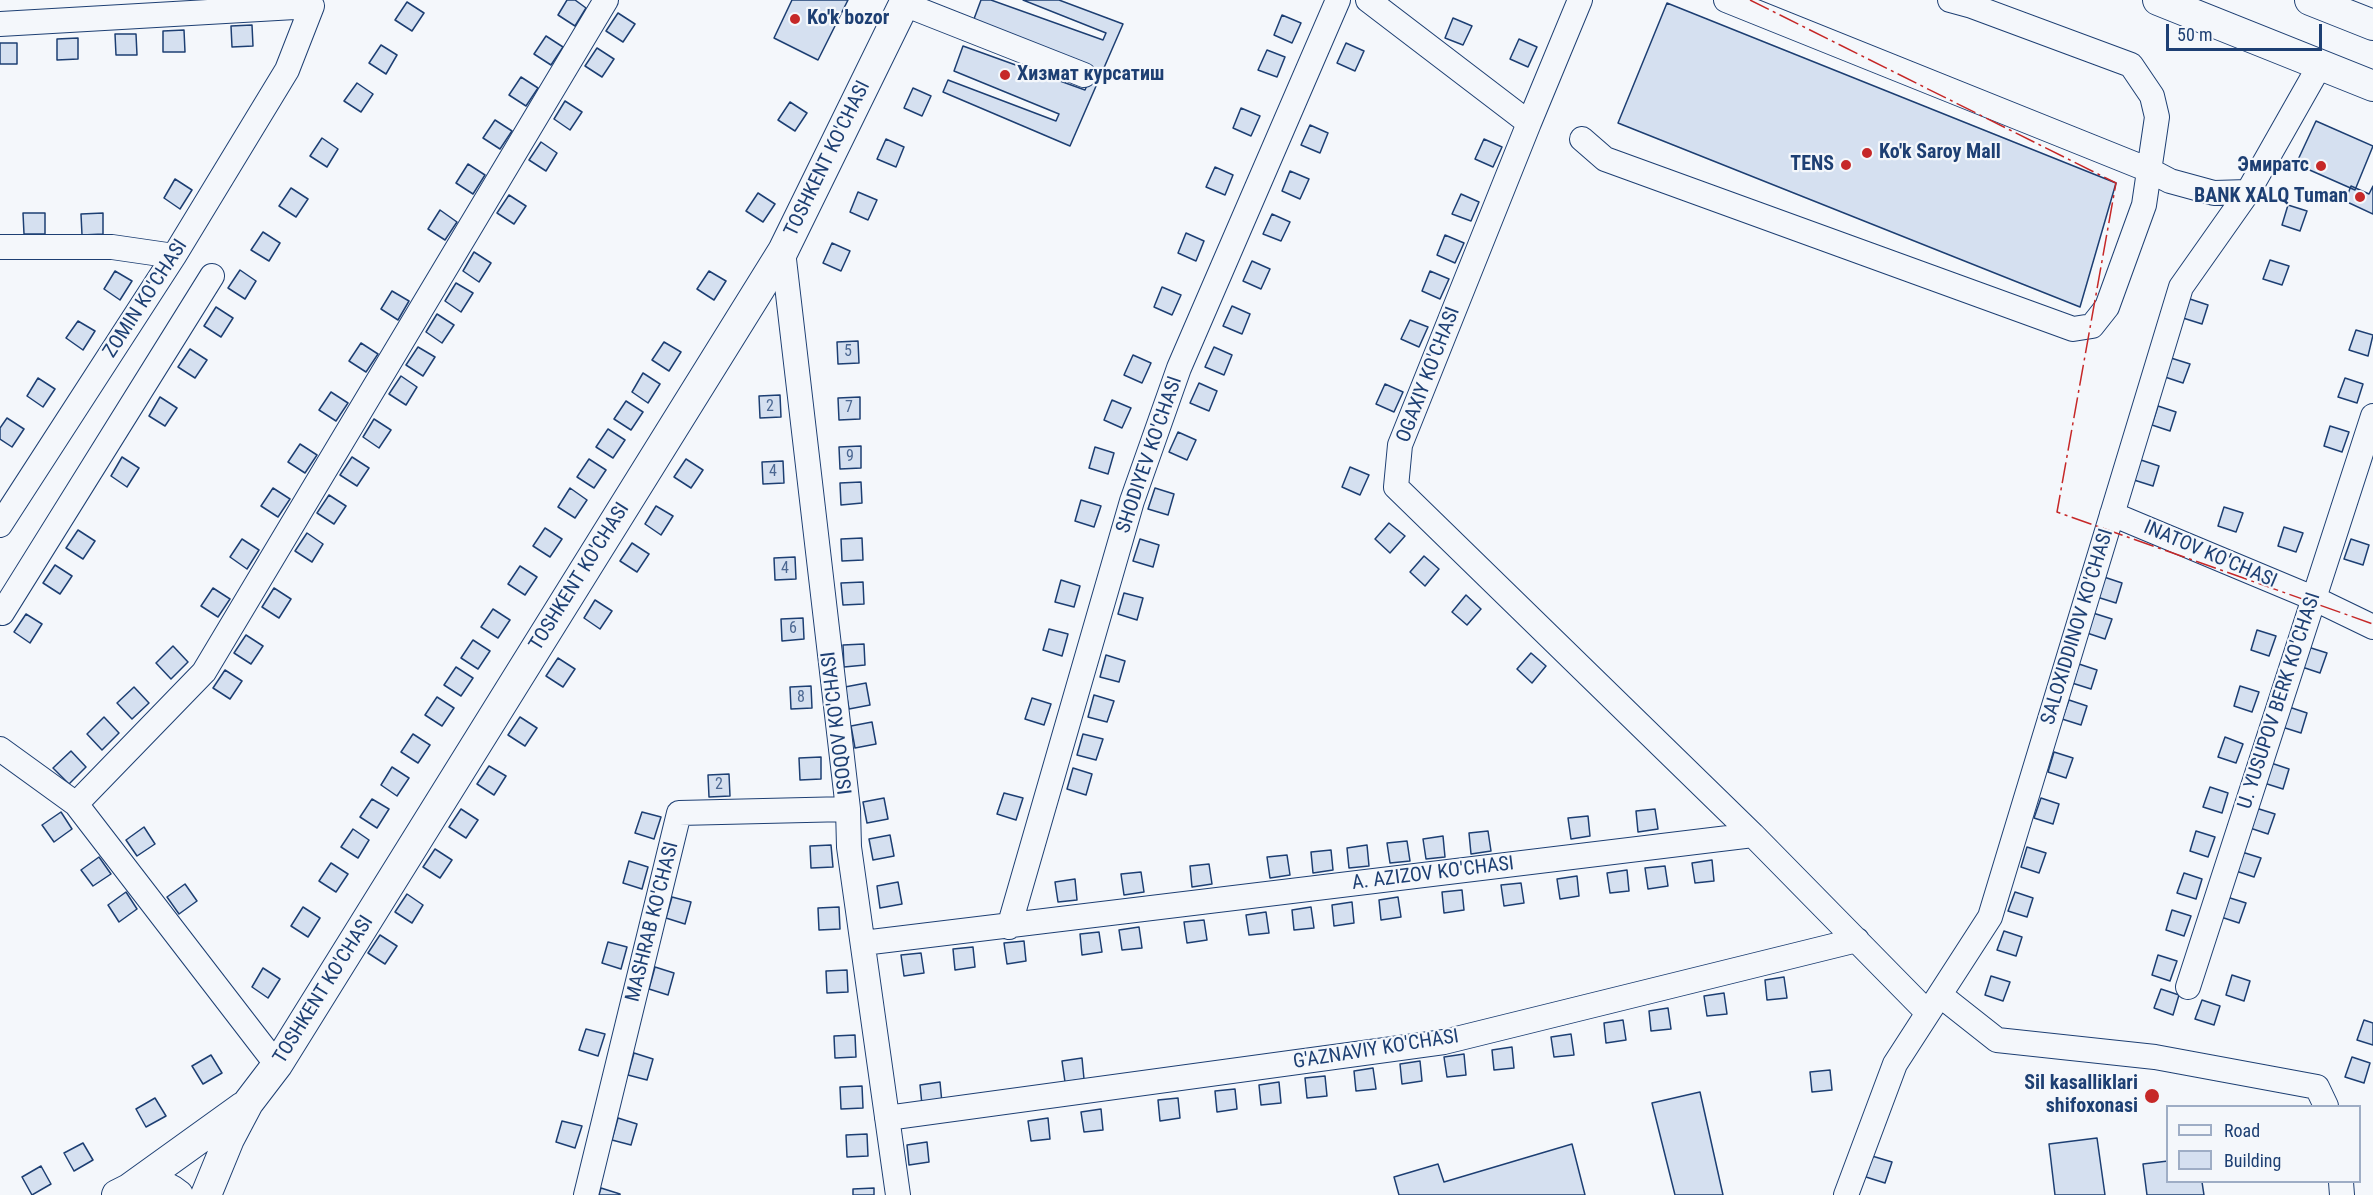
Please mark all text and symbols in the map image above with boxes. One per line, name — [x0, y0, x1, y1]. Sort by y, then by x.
place label: Ko'k bozor — [807, 7, 889, 31]
marker: Ko'k bozor — [788, 12, 802, 26]
scale bar — [2169, 12, 2325, 50]
text: 50 m — [2177, 24, 2212, 45]
place label: Хизмат курсатиш — [1017, 63, 1164, 87]
marker: Хизмат курсатиш — [998, 68, 1012, 82]
street label: TOSHKENT KO'CHASI — [780, 77, 876, 241]
place label: Ko'k Saroy Mall — [1879, 141, 2001, 165]
marker: Ko'k Saroy Mall — [1860, 146, 1874, 160]
place label: TENS — [1790, 153, 1834, 177]
place label: Эмиратс — [2238, 154, 2309, 178]
marker: TENS — [1839, 158, 1853, 172]
marker: Эмиратс — [2314, 159, 2328, 173]
place label: BANK XALQ Tuman — [2194, 185, 2348, 209]
marker: BANK XALQ Tuman — [2353, 190, 2367, 204]
street label: ZOMIN KO'CHASI — [99, 235, 193, 363]
street label: OGAXIY KO'CHASI — [1392, 304, 1466, 446]
house number: 5 — [844, 342, 852, 362]
street label: SHODIYEV KO'CHASI — [1112, 374, 1188, 536]
house number: 2 — [766, 397, 774, 417]
house number: 7 — [845, 398, 853, 418]
house number: 9 — [846, 447, 854, 467]
house number: 4 — [769, 462, 777, 482]
street label: TOSHKENT KO'CHASI — [525, 499, 635, 655]
street label: INATOV KO'CHASI — [2140, 516, 2280, 594]
street label: SALOXIDDINOV KO'CHASI — [2037, 526, 2119, 728]
house number: 4 — [781, 559, 789, 579]
street label: U. YUSUPOV BERK KO'CHASI — [2234, 590, 2326, 812]
house number: 6 — [789, 619, 797, 639]
street label: ISOQOV KO'CHASI — [817, 650, 859, 796]
house number: 8 — [797, 688, 805, 708]
house number: 2 — [715, 775, 723, 795]
street label: MASHRAB KO'CHASI — [621, 839, 685, 1005]
street label: A. AZIZOV KO'CHASI — [1351, 852, 1515, 896]
street label: TOSHKENT KO'CHASI — [269, 912, 379, 1068]
street label: G'AZNAVIY KO'CHASI — [1291, 1025, 1461, 1075]
place label: Sil kasalliklari shifoxonasi — [2024, 1072, 2138, 1119]
marker: Sil kasalliklari shifoxonasi — [2143, 1087, 2161, 1105]
legend — [2166, 1105, 2361, 1183]
text: Road — [2224, 1120, 2260, 1141]
text: Building — [2224, 1150, 2281, 1171]

